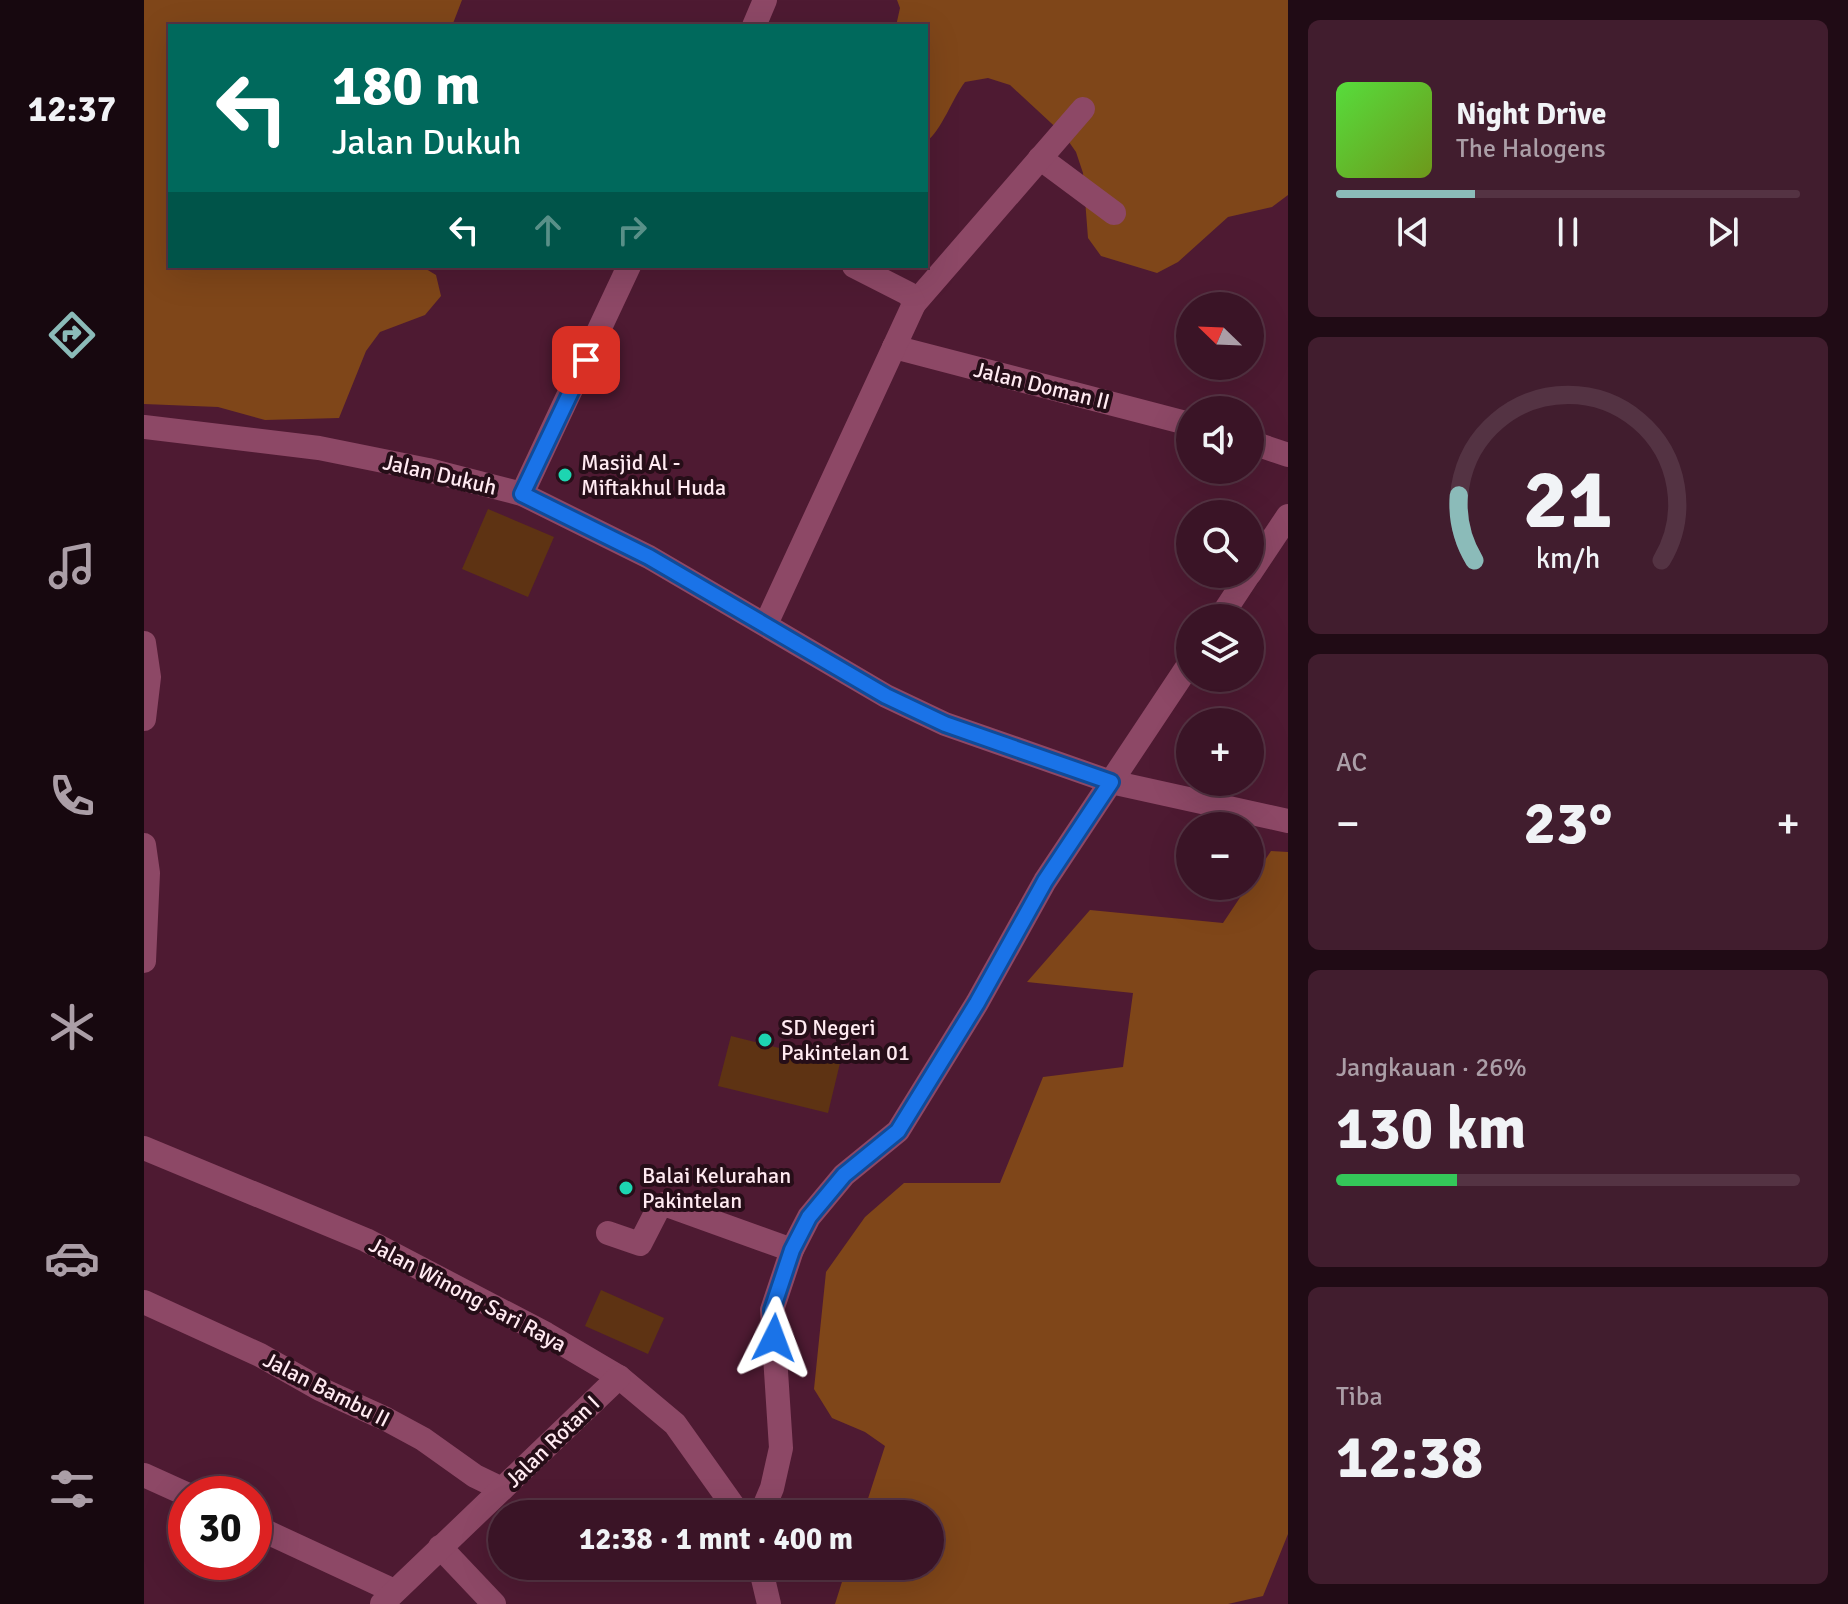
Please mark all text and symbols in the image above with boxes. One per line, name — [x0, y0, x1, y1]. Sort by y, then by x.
text: 180 m — [332, 51, 480, 120]
icon: left — [200, 56, 304, 160]
text: 12:37 — [28, 87, 116, 132]
text: Night Drive — [1456, 96, 1606, 133]
text: Jalan Dukuh — [332, 120, 522, 165]
text: The Halogens — [1456, 133, 1606, 165]
icon: left — [442, 208, 486, 252]
icon: ahead — [526, 208, 570, 252]
icon: right — [610, 208, 654, 252]
icon: previous — [1391, 210, 1435, 254]
icon: pause — [1546, 210, 1590, 254]
icon: next — [1701, 210, 1745, 254]
north arrow — [1176, 292, 1264, 380]
map controls — [1176, 292, 1264, 900]
icon: directions — [44, 307, 100, 363]
pin — [552, 326, 620, 394]
icon: arrive — [564, 338, 608, 382]
street label: Jalan Doman II — [971, 356, 1113, 415]
button: sound — [1176, 396, 1264, 484]
street label: Jalan Dukuh — [380, 448, 499, 501]
place label: Masjid Al - Miftakhul Huda — [581, 449, 726, 501]
text: 21 — [1523, 449, 1613, 551]
marker: Masjid Al - Miftakhul Huda — [556, 466, 574, 484]
button: search — [1176, 500, 1264, 588]
icon: music — [44, 538, 100, 594]
text: km/h — [1536, 541, 1600, 576]
button: layers — [1176, 604, 1264, 692]
button: + — [1176, 708, 1264, 796]
text: AC — [1336, 747, 1367, 779]
icon: phone — [44, 768, 100, 824]
text: 23° — [1524, 787, 1612, 861]
text: − — [1336, 797, 1360, 851]
text: + — [1776, 797, 1800, 851]
button: − — [1176, 812, 1264, 900]
icon: climate — [44, 999, 100, 1055]
place label: SD Negeri Pakintelan 01 — [781, 1014, 910, 1066]
marker: SD Negeri Pakintelan 01 — [756, 1031, 774, 1049]
text: Jangkauan · 26% — [1336, 1052, 1527, 1084]
text: 130 km — [1336, 1092, 1526, 1166]
place label: Balai Kelurahan Pakintelan — [642, 1162, 791, 1214]
marker: Balai Kelurahan Pakintelan — [617, 1179, 635, 1197]
icon: car — [44, 1230, 100, 1286]
street label: Jalan Winong Sari Raya — [365, 1231, 571, 1358]
position arrow — [732, 1296, 816, 1380]
street label: Jalan Bambu II — [259, 1346, 395, 1433]
text: Tiba — [1336, 1381, 1383, 1413]
street label: Jalan Rotan I — [499, 1390, 605, 1493]
text: 12:38 — [1336, 1421, 1483, 1495]
icon: filters — [44, 1461, 100, 1517]
speed limit sign: 30 — [168, 1476, 272, 1580]
text: 12:38 · 1 mnt · 400 m — [579, 1521, 853, 1558]

